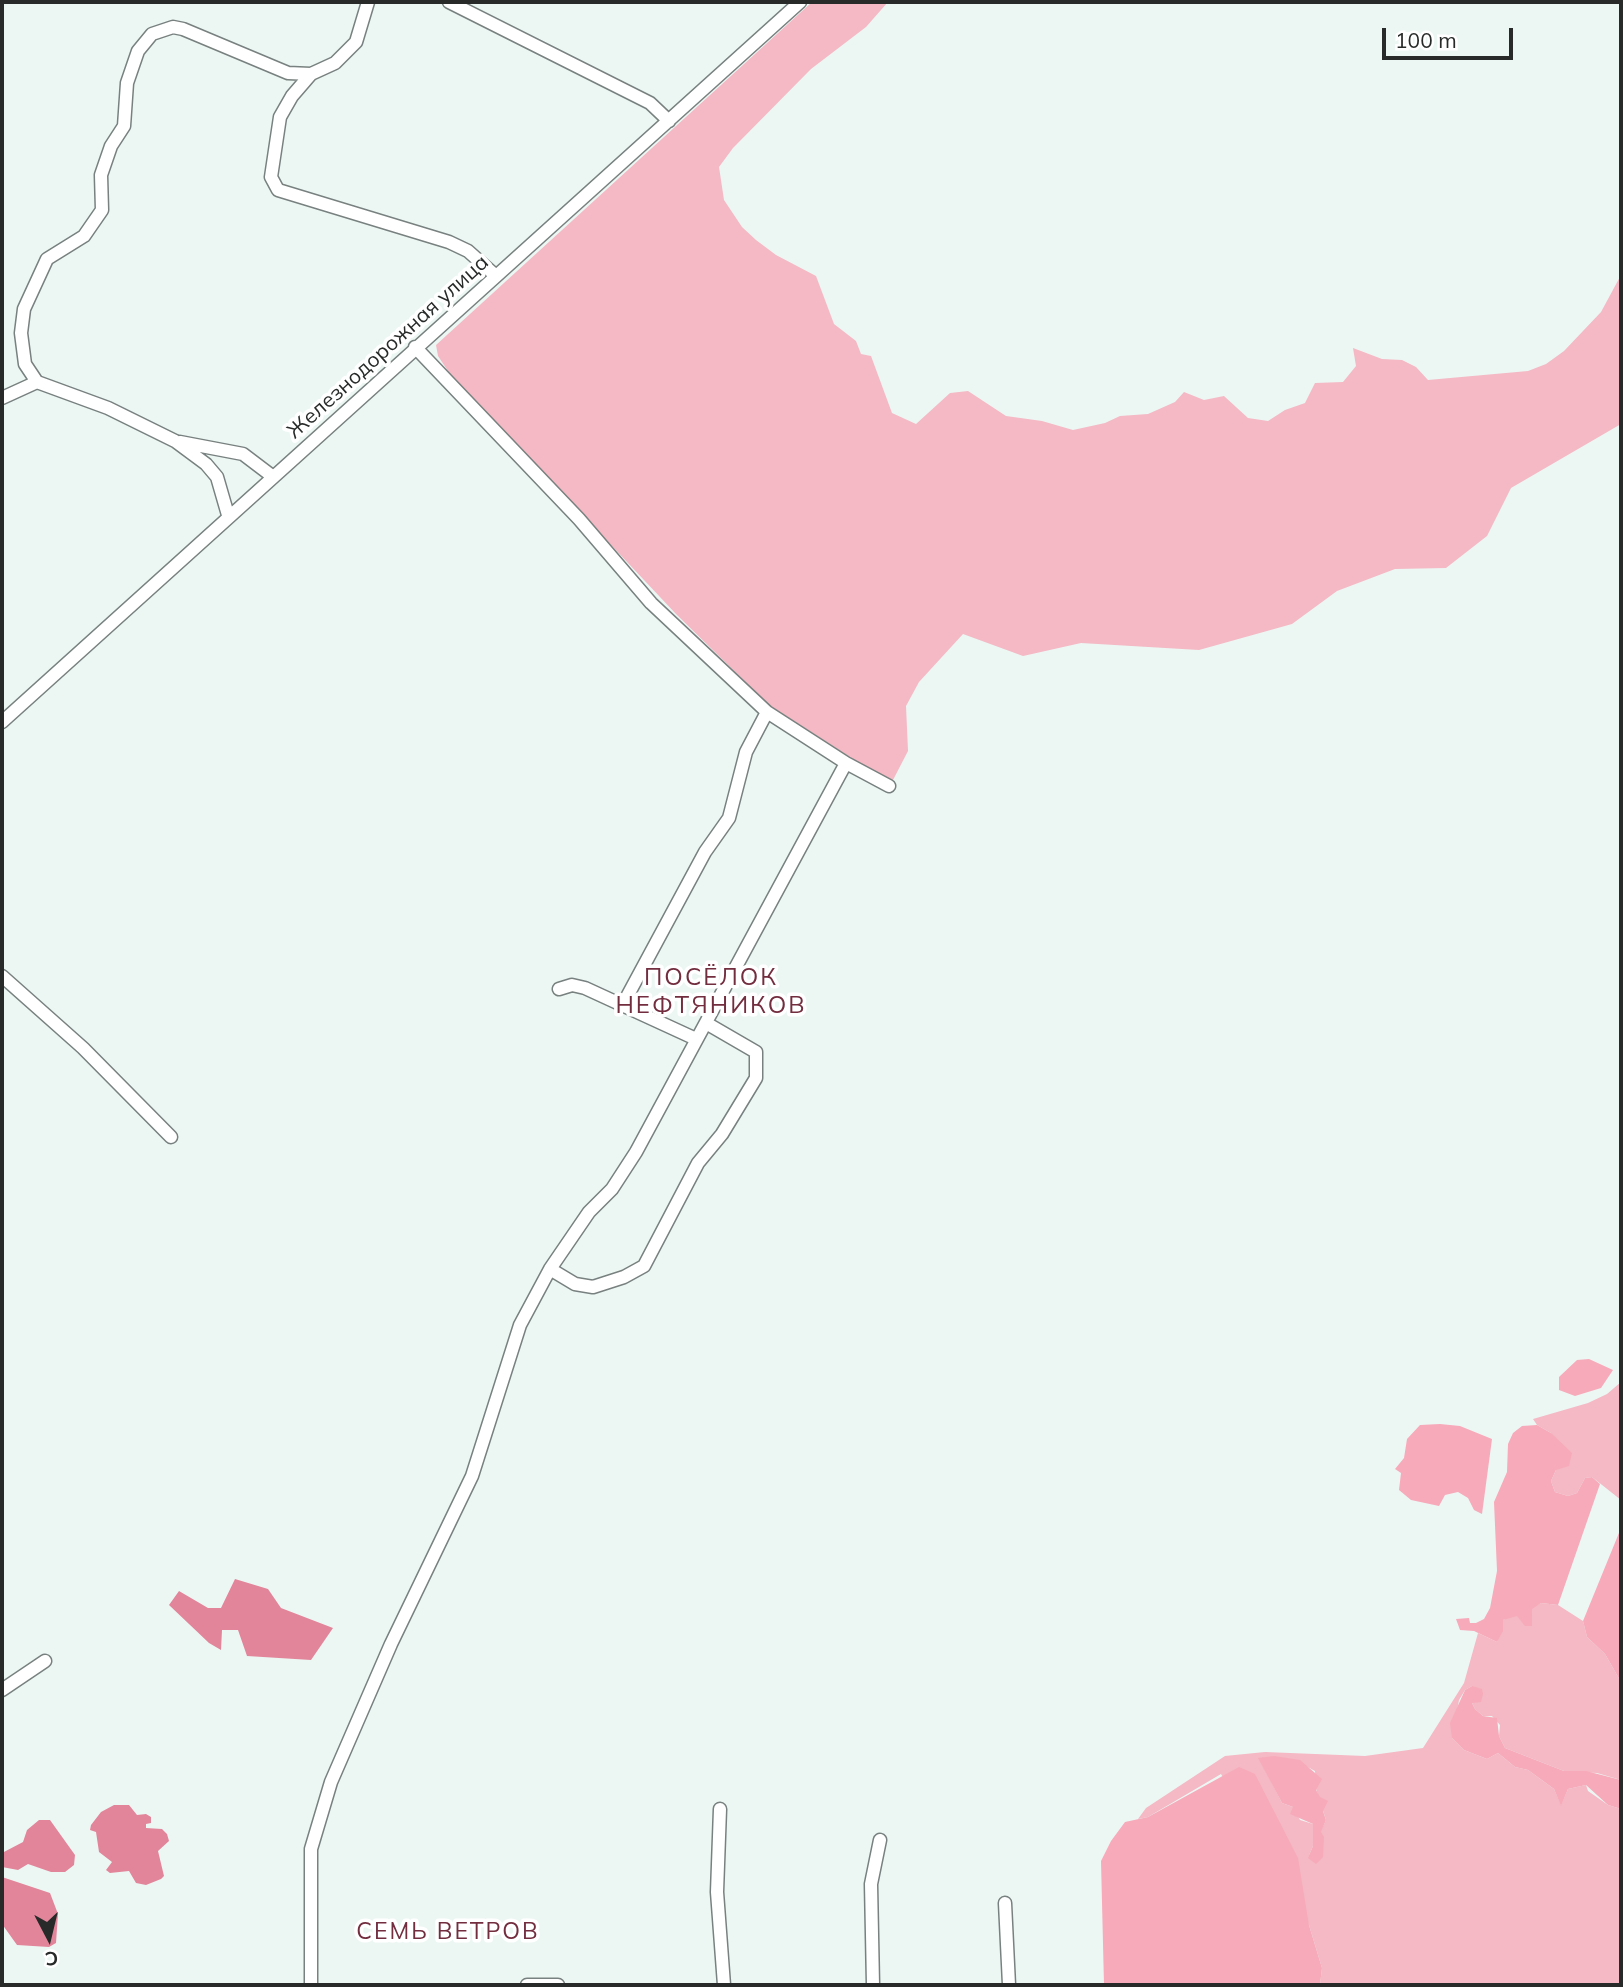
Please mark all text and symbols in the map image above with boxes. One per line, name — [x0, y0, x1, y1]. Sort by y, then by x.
scale bar — [1385, 14, 1516, 58]
text: 100 m — [1395, 27, 1457, 53]
street label: Железнодорожная улица — [282, 250, 494, 444]
district label: ПОСЁЛОК НЕФТЯНИКОВ — [617, 964, 805, 1020]
north arrow — [14, 1903, 84, 1973]
district label: СЕМЬ ВЕТРОВ — [358, 1918, 538, 1946]
text: С — [44, 1946, 59, 1972]

